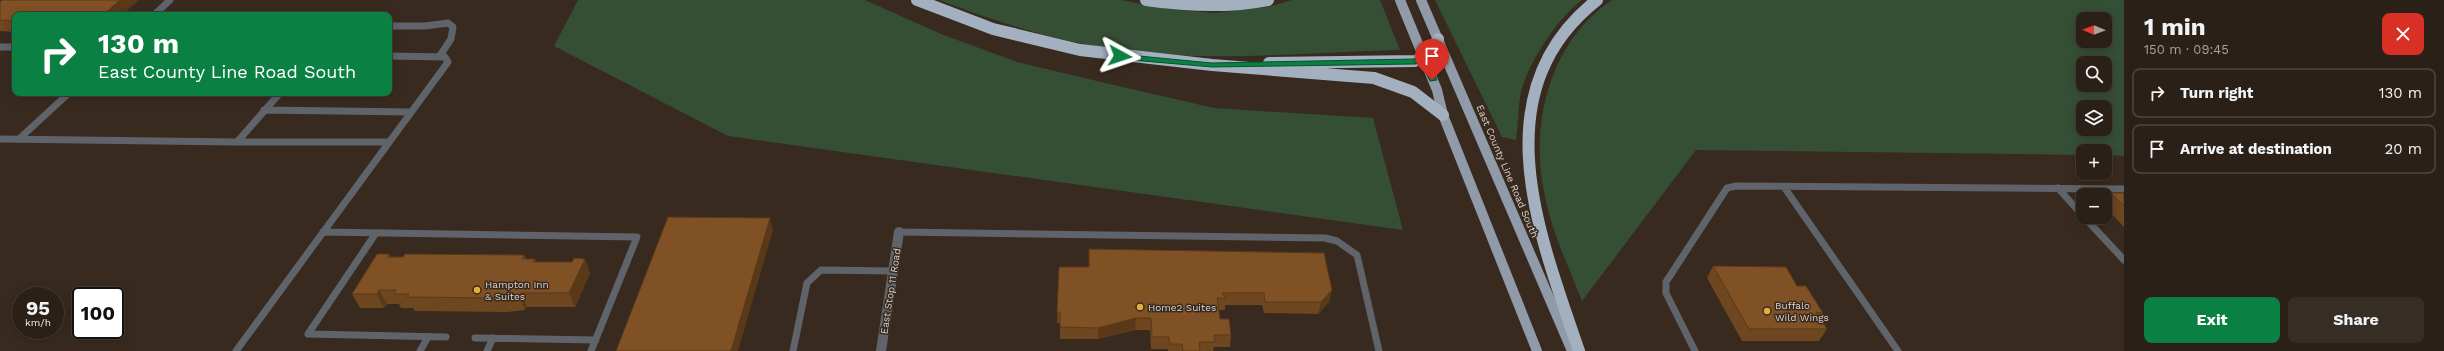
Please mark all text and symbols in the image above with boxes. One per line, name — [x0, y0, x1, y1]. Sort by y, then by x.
north arrow — [2076, 12, 2112, 48]
map controls — [2076, 12, 2112, 224]
text: 1 min — [2144, 13, 2206, 41]
button: close — [2382, 13, 2424, 55]
text: 130 m — [98, 27, 179, 60]
icon: right — [32, 28, 84, 80]
position arrow — [1099, 35, 1141, 77]
pin — [1415, 39, 1449, 80]
text: 150 m · 09:45 — [2144, 42, 2229, 57]
icon: arrive — [1421, 45, 1443, 67]
button: search — [2076, 56, 2112, 92]
text: East County Line Road South — [98, 61, 356, 82]
icon: right — [2146, 82, 2168, 104]
text: Turn right — [2180, 84, 2253, 102]
text: 130 m — [2379, 84, 2422, 102]
button: layers — [2076, 100, 2112, 136]
street label: East County Line Road South — [1474, 103, 1541, 239]
icon: arrive — [2146, 138, 2168, 160]
text: Arrive at destination — [2180, 140, 2332, 158]
text: 20 m — [2385, 140, 2422, 158]
button: + — [2076, 144, 2112, 180]
button: − — [2076, 188, 2112, 224]
street label: East Stop 11 Road — [878, 247, 903, 335]
place label: Hampton Inn & Suites — [485, 279, 549, 302]
marker: Hampton Inn & Suites — [472, 285, 482, 295]
speed limit sign: 100 — [72, 287, 124, 339]
text: 95 — [26, 296, 50, 320]
button: Exit — [2144, 297, 2280, 343]
button: Share — [2288, 297, 2424, 343]
place label: Buffalo Wild Wings — [1775, 300, 1829, 323]
marker: Home2 Suites — [1135, 302, 1145, 312]
place label: Home2 Suites — [1148, 302, 1216, 313]
marker: Buffalo Wild Wings — [1762, 306, 1772, 316]
text: km/h — [25, 317, 51, 328]

